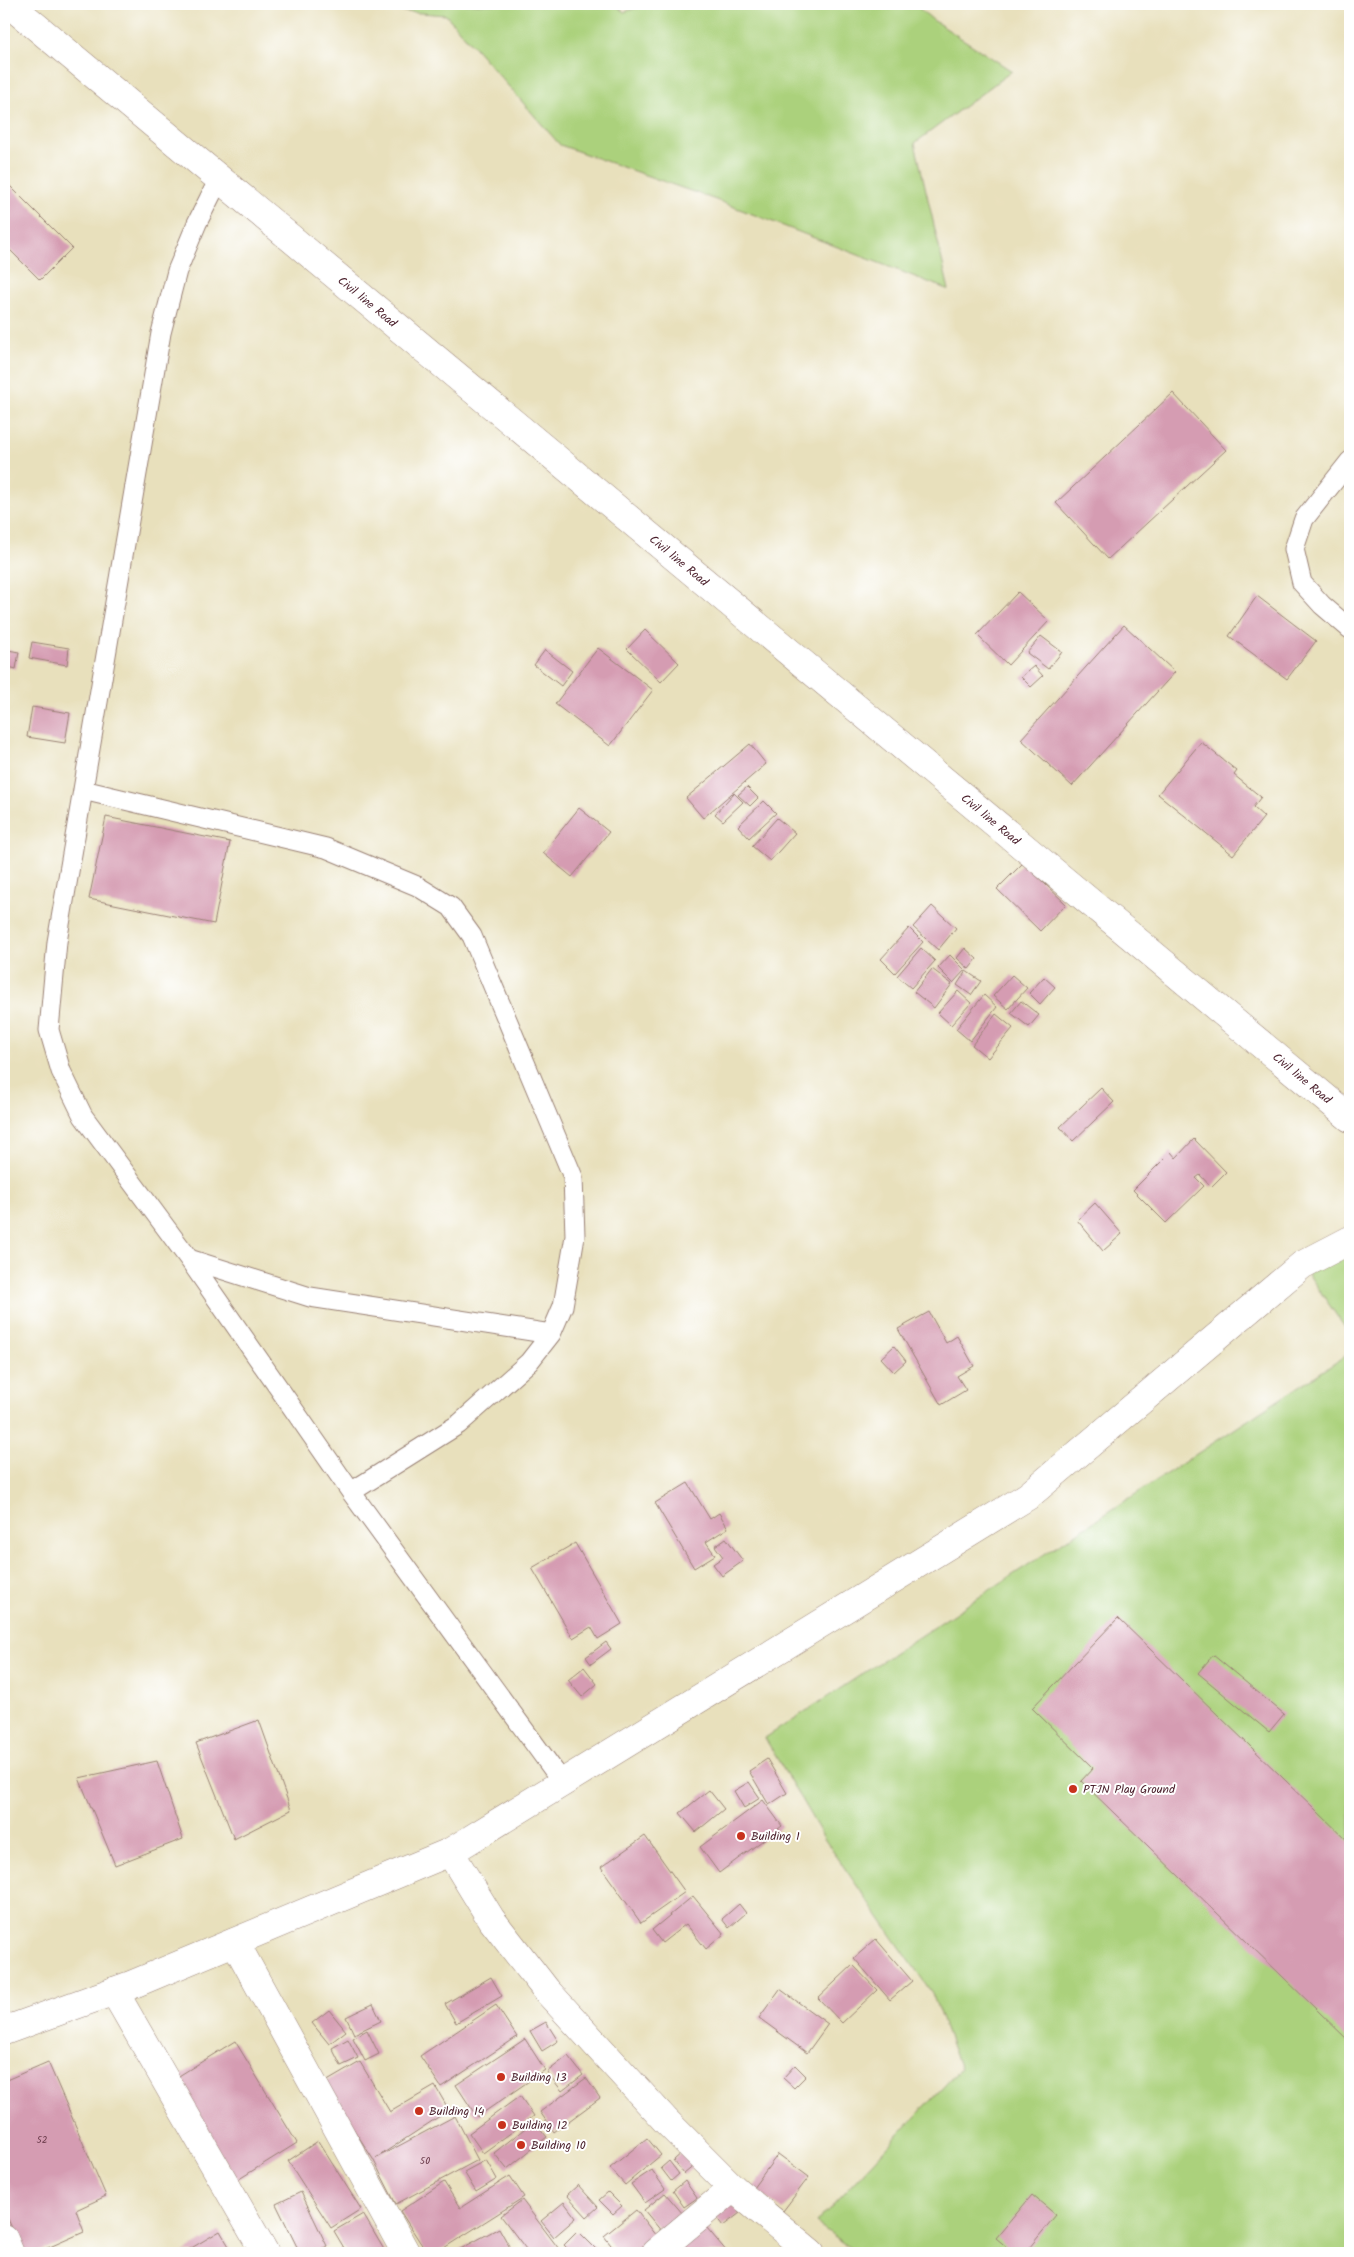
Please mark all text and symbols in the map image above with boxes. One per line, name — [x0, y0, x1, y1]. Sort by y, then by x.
street label: Civil line Road — [333, 272, 402, 333]
street label: Civil line Road — [645, 531, 713, 592]
street label: Civil line Road — [956, 789, 1025, 851]
street label: Civil line Road — [1268, 1048, 1336, 1110]
place label: PTJN Play Ground — [1083, 1780, 1176, 1799]
marker: PTJN Play Ground — [1067, 1783, 1079, 1795]
place label: Building 1 — [751, 1827, 800, 1846]
marker: Building 1 — [735, 1830, 747, 1842]
place label: Building 13 — [511, 2068, 567, 2087]
marker: Building 13 — [495, 2071, 507, 2083]
place label: Building 14 — [429, 2102, 485, 2121]
marker: Building 14 — [413, 2105, 425, 2117]
place label: Building 12 — [512, 2116, 568, 2135]
marker: Building 12 — [496, 2119, 508, 2131]
house number: 52 — [36, 2132, 48, 2148]
place label: Building 10 — [531, 2136, 586, 2155]
marker: Building 10 — [515, 2139, 527, 2151]
house number: 50 — [420, 2153, 430, 2169]

